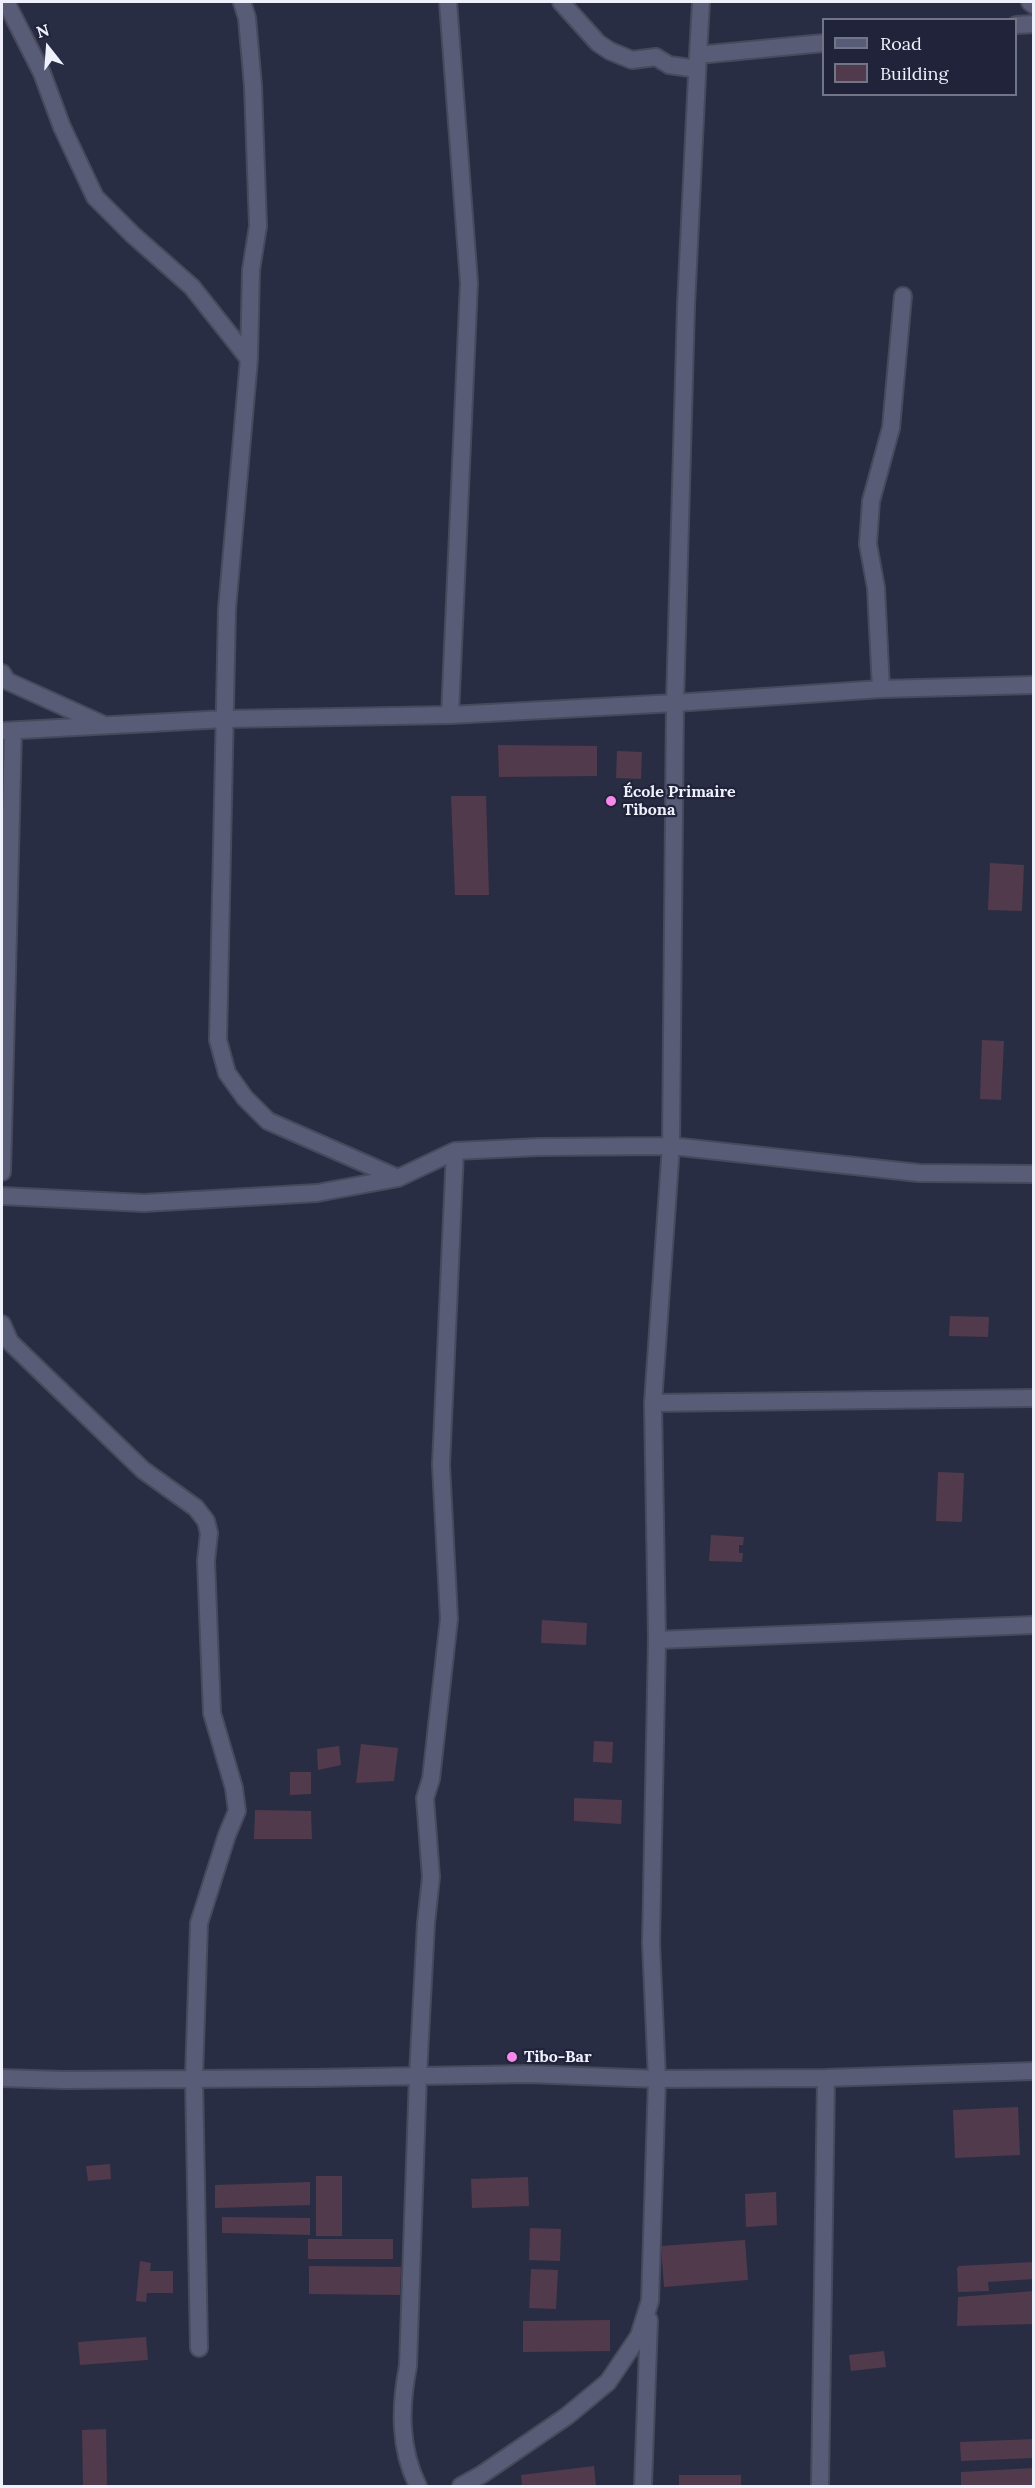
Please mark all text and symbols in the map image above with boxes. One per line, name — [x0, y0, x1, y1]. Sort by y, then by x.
north arrow — [18, 18, 78, 78]
legend — [822, 18, 1017, 96]
text: N — [34, 19, 52, 42]
text: Road — [880, 32, 922, 55]
text: Building — [880, 62, 948, 85]
place label: École Primaire Tibona — [623, 782, 736, 820]
marker: École Primaire Tibona — [604, 794, 618, 808]
place label: Tibo-Bar — [524, 2047, 592, 2067]
marker: Tibo-Bar — [505, 2050, 519, 2064]

